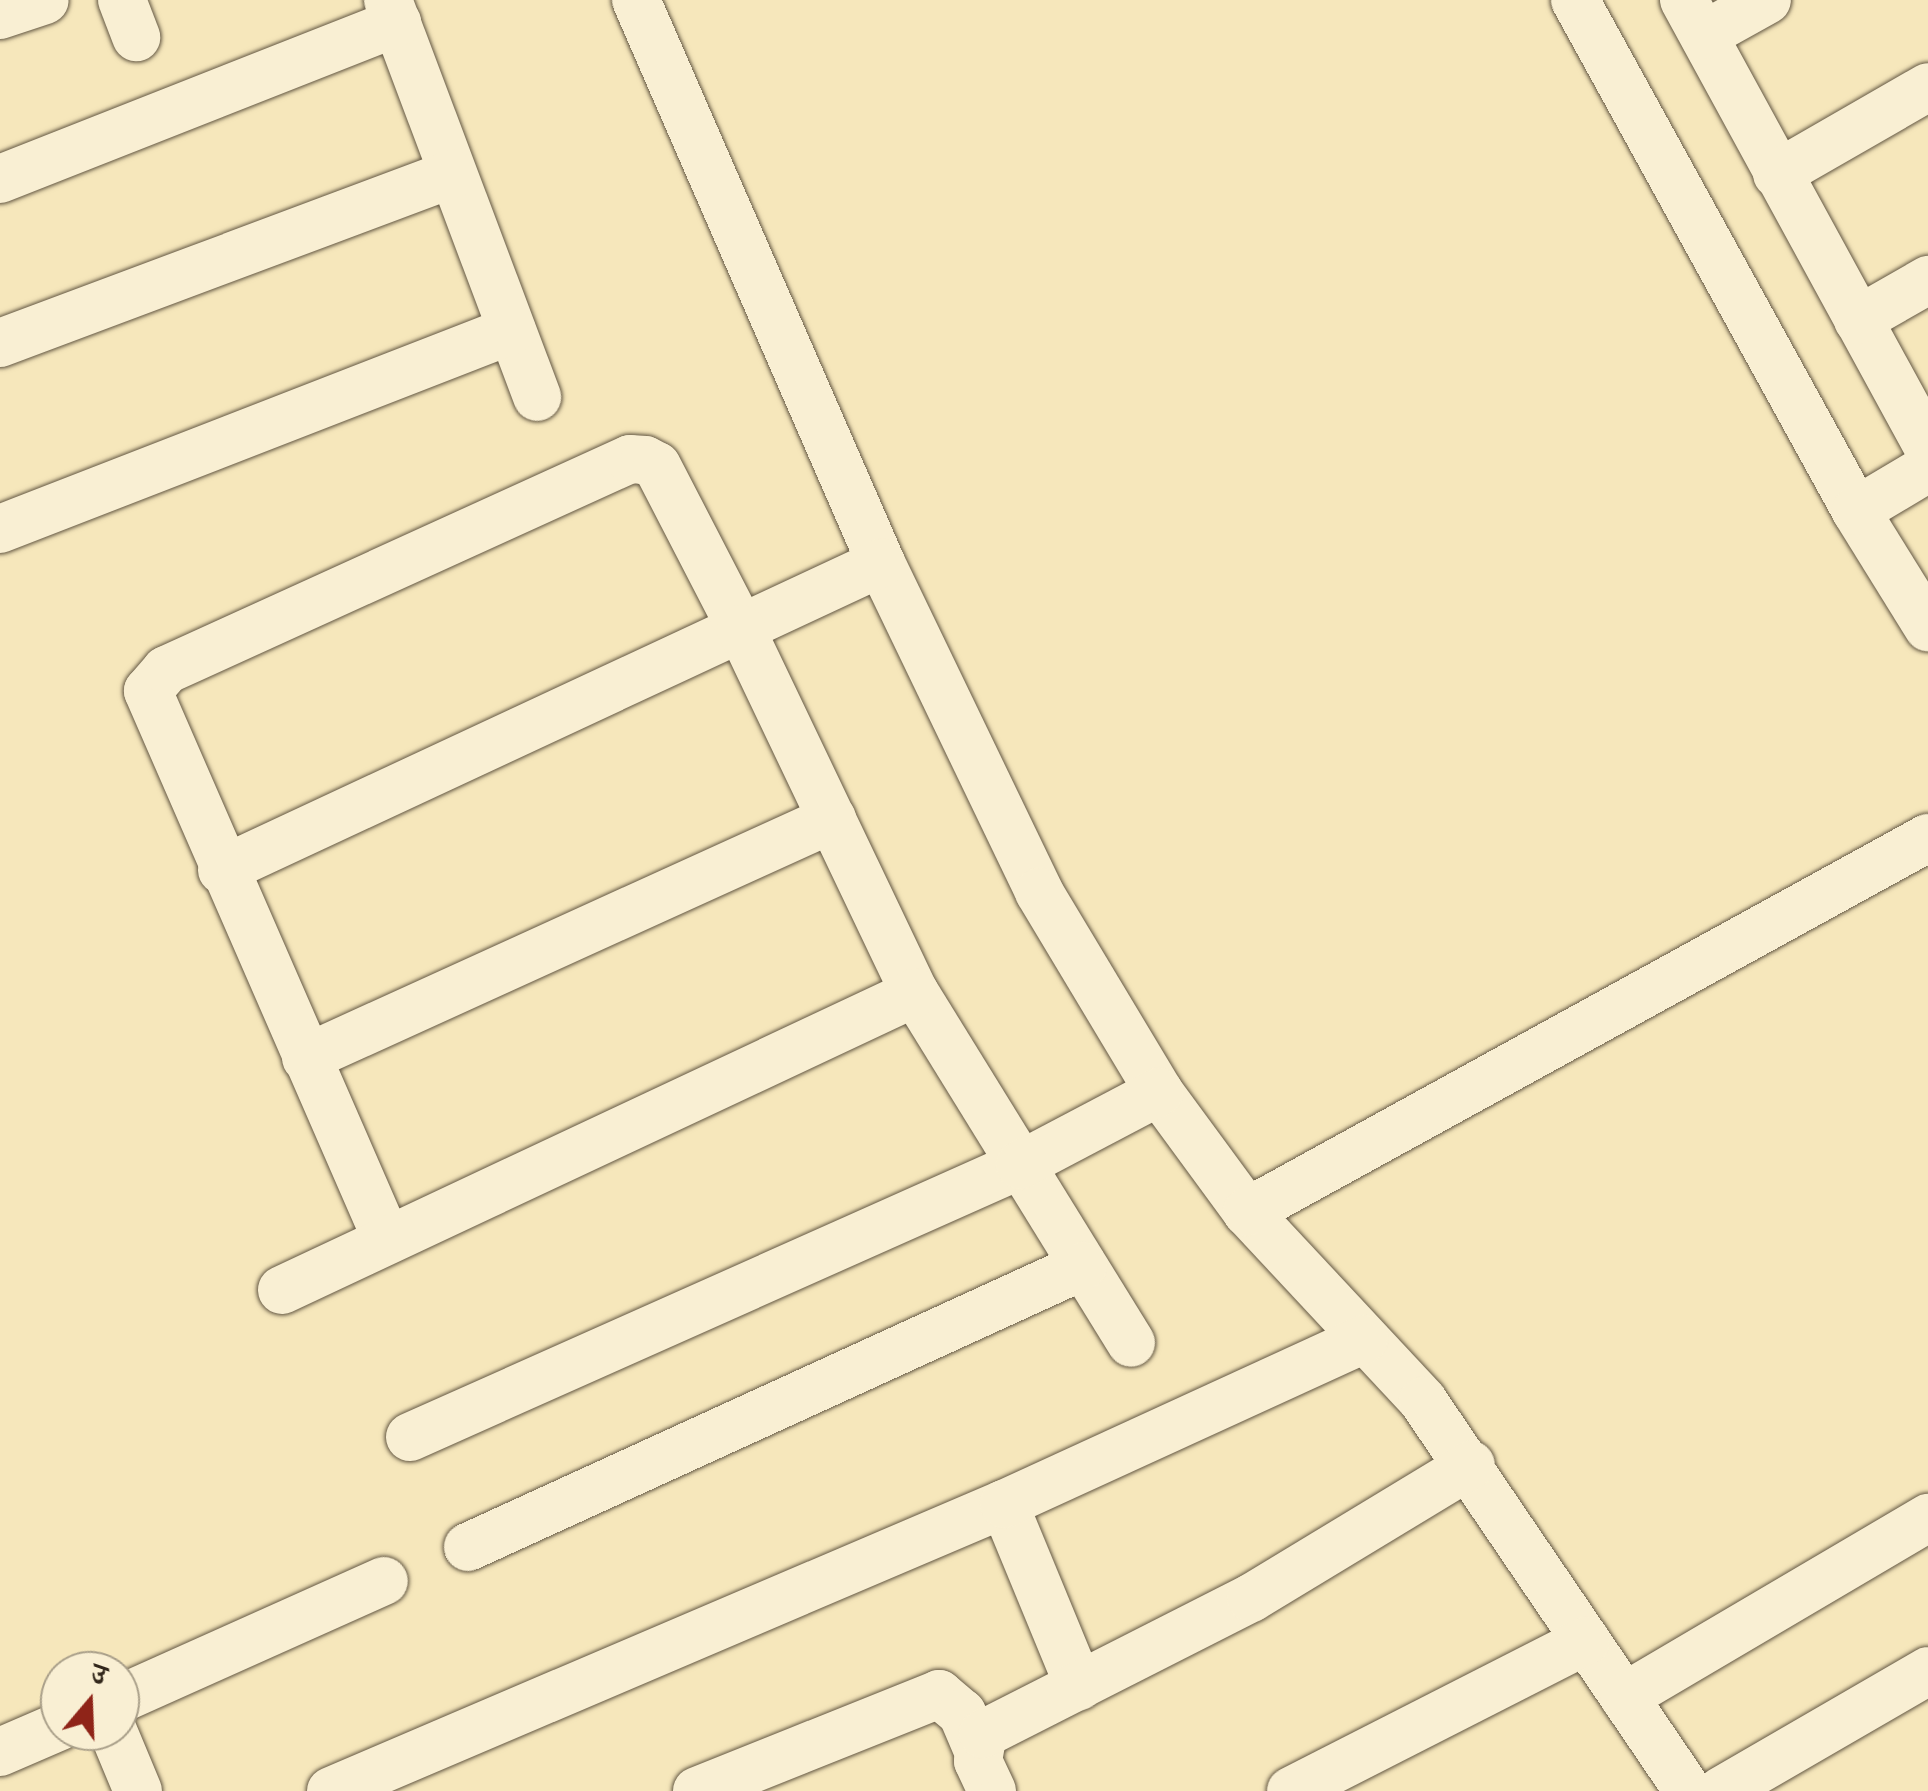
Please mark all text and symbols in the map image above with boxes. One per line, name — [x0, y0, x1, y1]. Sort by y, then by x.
north arrow — [40, 1651, 140, 1751]
text: उ — [86, 1654, 112, 1695]

